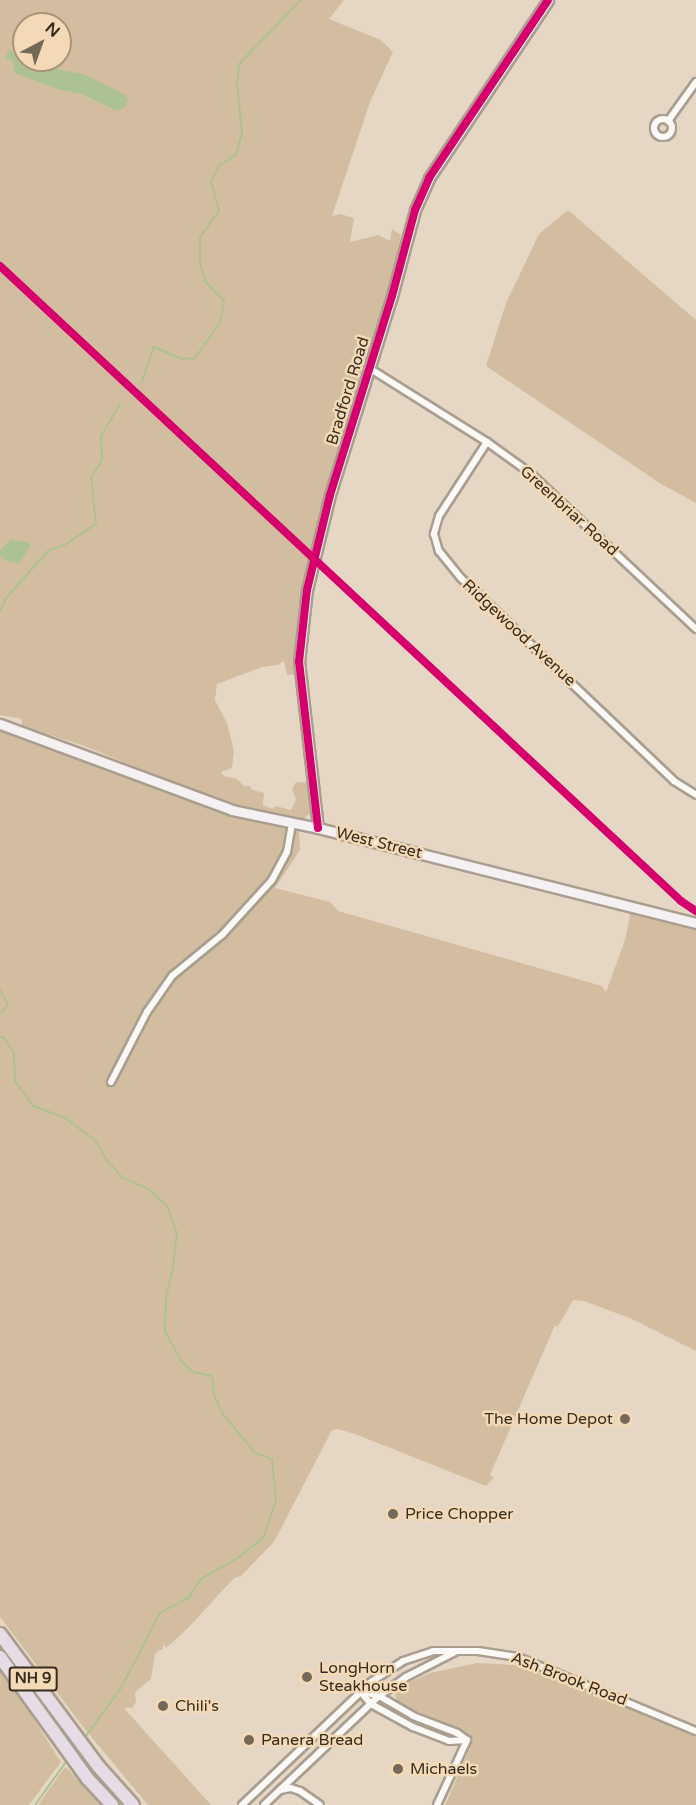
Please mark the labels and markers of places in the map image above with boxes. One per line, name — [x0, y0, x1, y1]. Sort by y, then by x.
place label: The Home Depot — [484, 1409, 613, 1429]
marker: The Home Depot — [618, 1412, 632, 1426]
place label: Price Chopper — [405, 1504, 513, 1524]
marker: Price Chopper — [386, 1507, 400, 1521]
place label: LongHorn Steakhouse — [319, 1658, 407, 1696]
marker: LongHorn Steakhouse — [300, 1670, 314, 1684]
place label: Chili's — [175, 1696, 219, 1716]
marker: Chili's — [156, 1699, 170, 1713]
place label: Panera Bread — [261, 1730, 363, 1750]
marker: Panera Bread — [242, 1733, 256, 1747]
place label: Michaels — [410, 1759, 477, 1779]
marker: Michaels — [391, 1762, 405, 1776]

